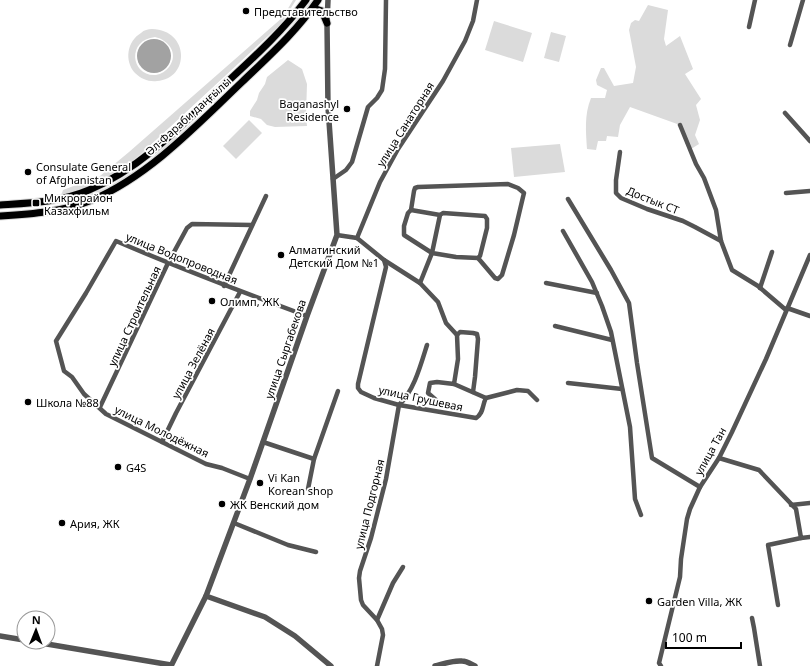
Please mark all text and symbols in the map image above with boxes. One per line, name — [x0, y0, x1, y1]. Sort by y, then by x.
place label: Представительство — [254, 4, 358, 19]
marker: Представительство — [241, 6, 251, 16]
street label: Әл-Фараби даңғылы — [142, 74, 234, 158]
street label: улица Санаторная — [373, 79, 437, 169]
place label: Baganashyl Residence — [279, 96, 339, 124]
marker: Baganashyl Residence — [342, 104, 352, 114]
place label: Consulate General of Afghanistan — [36, 159, 131, 187]
marker: Consulate General of Afghanistan — [23, 167, 33, 177]
street label: Достык СТ — [625, 183, 681, 217]
place label: Микрорайон Казахфильм — [44, 190, 113, 218]
marker: Микрорайон Казахфильм — [31, 198, 41, 208]
street label: улица Водопроводная — [124, 229, 240, 287]
place label: Алматинский Детский Дом №1 — [289, 242, 379, 270]
marker: Алматинский Детский Дом №1 — [276, 250, 286, 260]
street label: улица Строительная — [104, 263, 164, 369]
place label: Олимп, ЖК — [220, 294, 279, 309]
marker: Олимп, ЖК — [207, 296, 217, 306]
street label: улица Сыргабекова — [261, 297, 309, 401]
street label: улица Зелёная — [168, 325, 218, 401]
street label: улица Грушевая — [377, 382, 465, 414]
place label: Школа №88 — [36, 395, 99, 410]
marker: Школа №88 — [23, 397, 33, 407]
street label: улица Молодёжная — [112, 402, 212, 460]
street label: улица Тан — [691, 424, 729, 478]
street label: улица Подгорная — [351, 457, 387, 551]
place label: G4S — [126, 460, 146, 475]
marker: G4S — [113, 462, 123, 472]
place label: Vi Kan Korean shop — [268, 470, 334, 498]
marker: Vi Kan Korean shop — [255, 478, 265, 488]
place label: ЖК Венский дом — [230, 497, 319, 512]
marker: ЖК Венский дом — [217, 499, 227, 509]
place label: Ария, ЖК — [70, 516, 120, 531]
marker: Ария, ЖК — [57, 518, 67, 528]
place label: Garden Villa, ЖК — [657, 594, 742, 609]
marker: Garden Villa, ЖК — [644, 596, 654, 606]
north arrow — [16, 610, 56, 650]
text: N — [32, 612, 41, 627]
scale bar — [666, 624, 741, 650]
text: 100 m — [672, 629, 707, 646]

